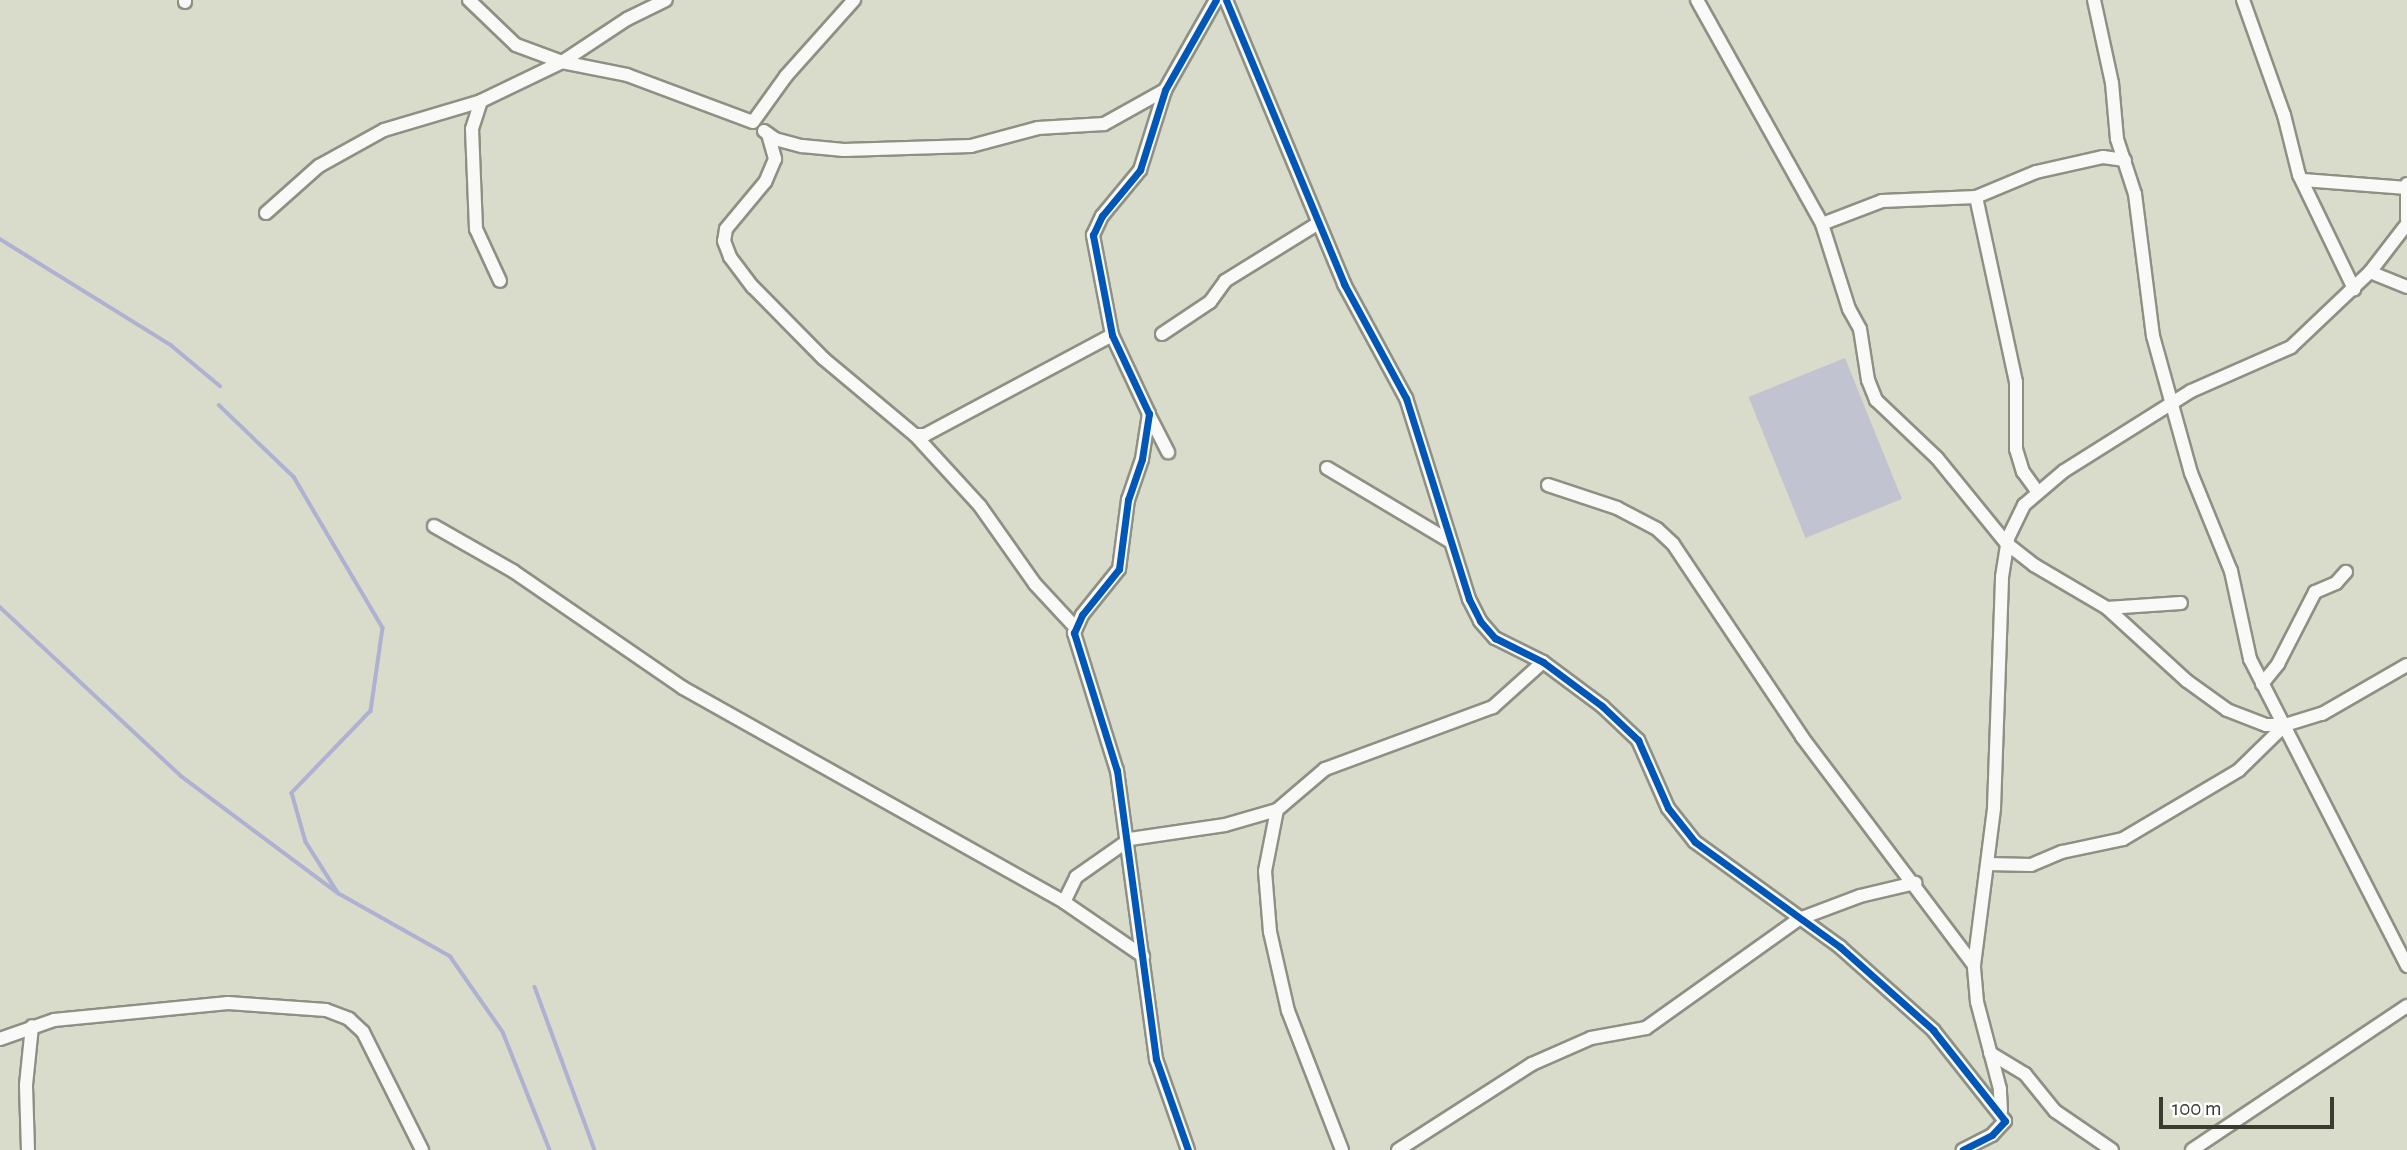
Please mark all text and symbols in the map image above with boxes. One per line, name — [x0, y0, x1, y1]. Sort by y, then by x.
scale bar — [2162, 1084, 2337, 1128]
text: 100 m — [2172, 1098, 2222, 1119]

